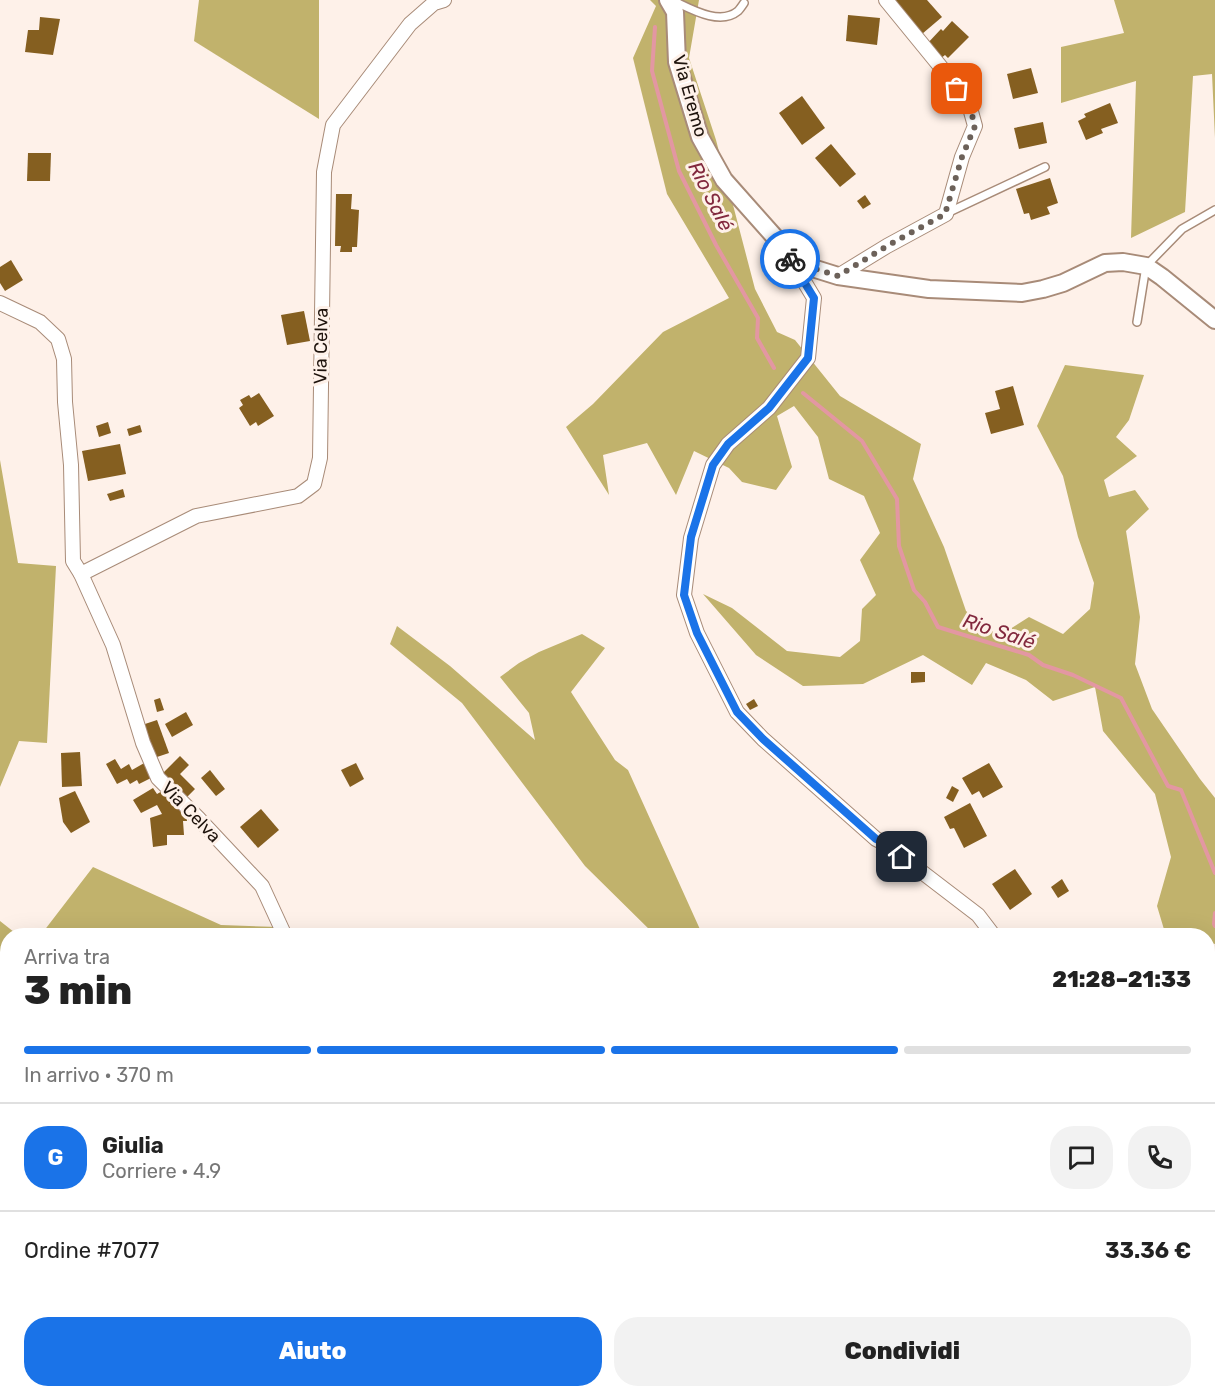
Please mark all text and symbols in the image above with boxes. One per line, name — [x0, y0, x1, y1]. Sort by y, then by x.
street label: Via Eremo — [668, 52, 712, 140]
pin — [931, 63, 982, 114]
icon: bag — [940, 72, 973, 105]
water label: Rio Salé — [683, 157, 739, 235]
courier — [760, 229, 820, 289]
icon: bike — [774, 243, 807, 276]
street label: Via Celva — [309, 308, 333, 384]
water label: Rio Salé — [960, 608, 1038, 654]
street label: Via Celva — [157, 777, 225, 847]
pin — [876, 831, 927, 882]
icon: home — [885, 840, 918, 873]
text: Arriva tra — [24, 945, 110, 969]
text: 21:28–21:33 — [1052, 966, 1191, 993]
text: 3 min — [24, 968, 132, 1014]
text: In arrivo · 370 m — [24, 1063, 174, 1087]
button: chat — [1050, 1126, 1113, 1189]
button: phone — [1128, 1126, 1191, 1189]
text: Giulia — [102, 1132, 164, 1159]
text: G — [48, 1144, 63, 1171]
text: Corriere · 4.9 — [102, 1159, 221, 1183]
text: Ordine #7077 — [24, 1237, 159, 1264]
text: 33.36 € — [1105, 1237, 1191, 1264]
button: Aiuto — [24, 1317, 602, 1386]
button: Condividi — [614, 1317, 1191, 1386]

